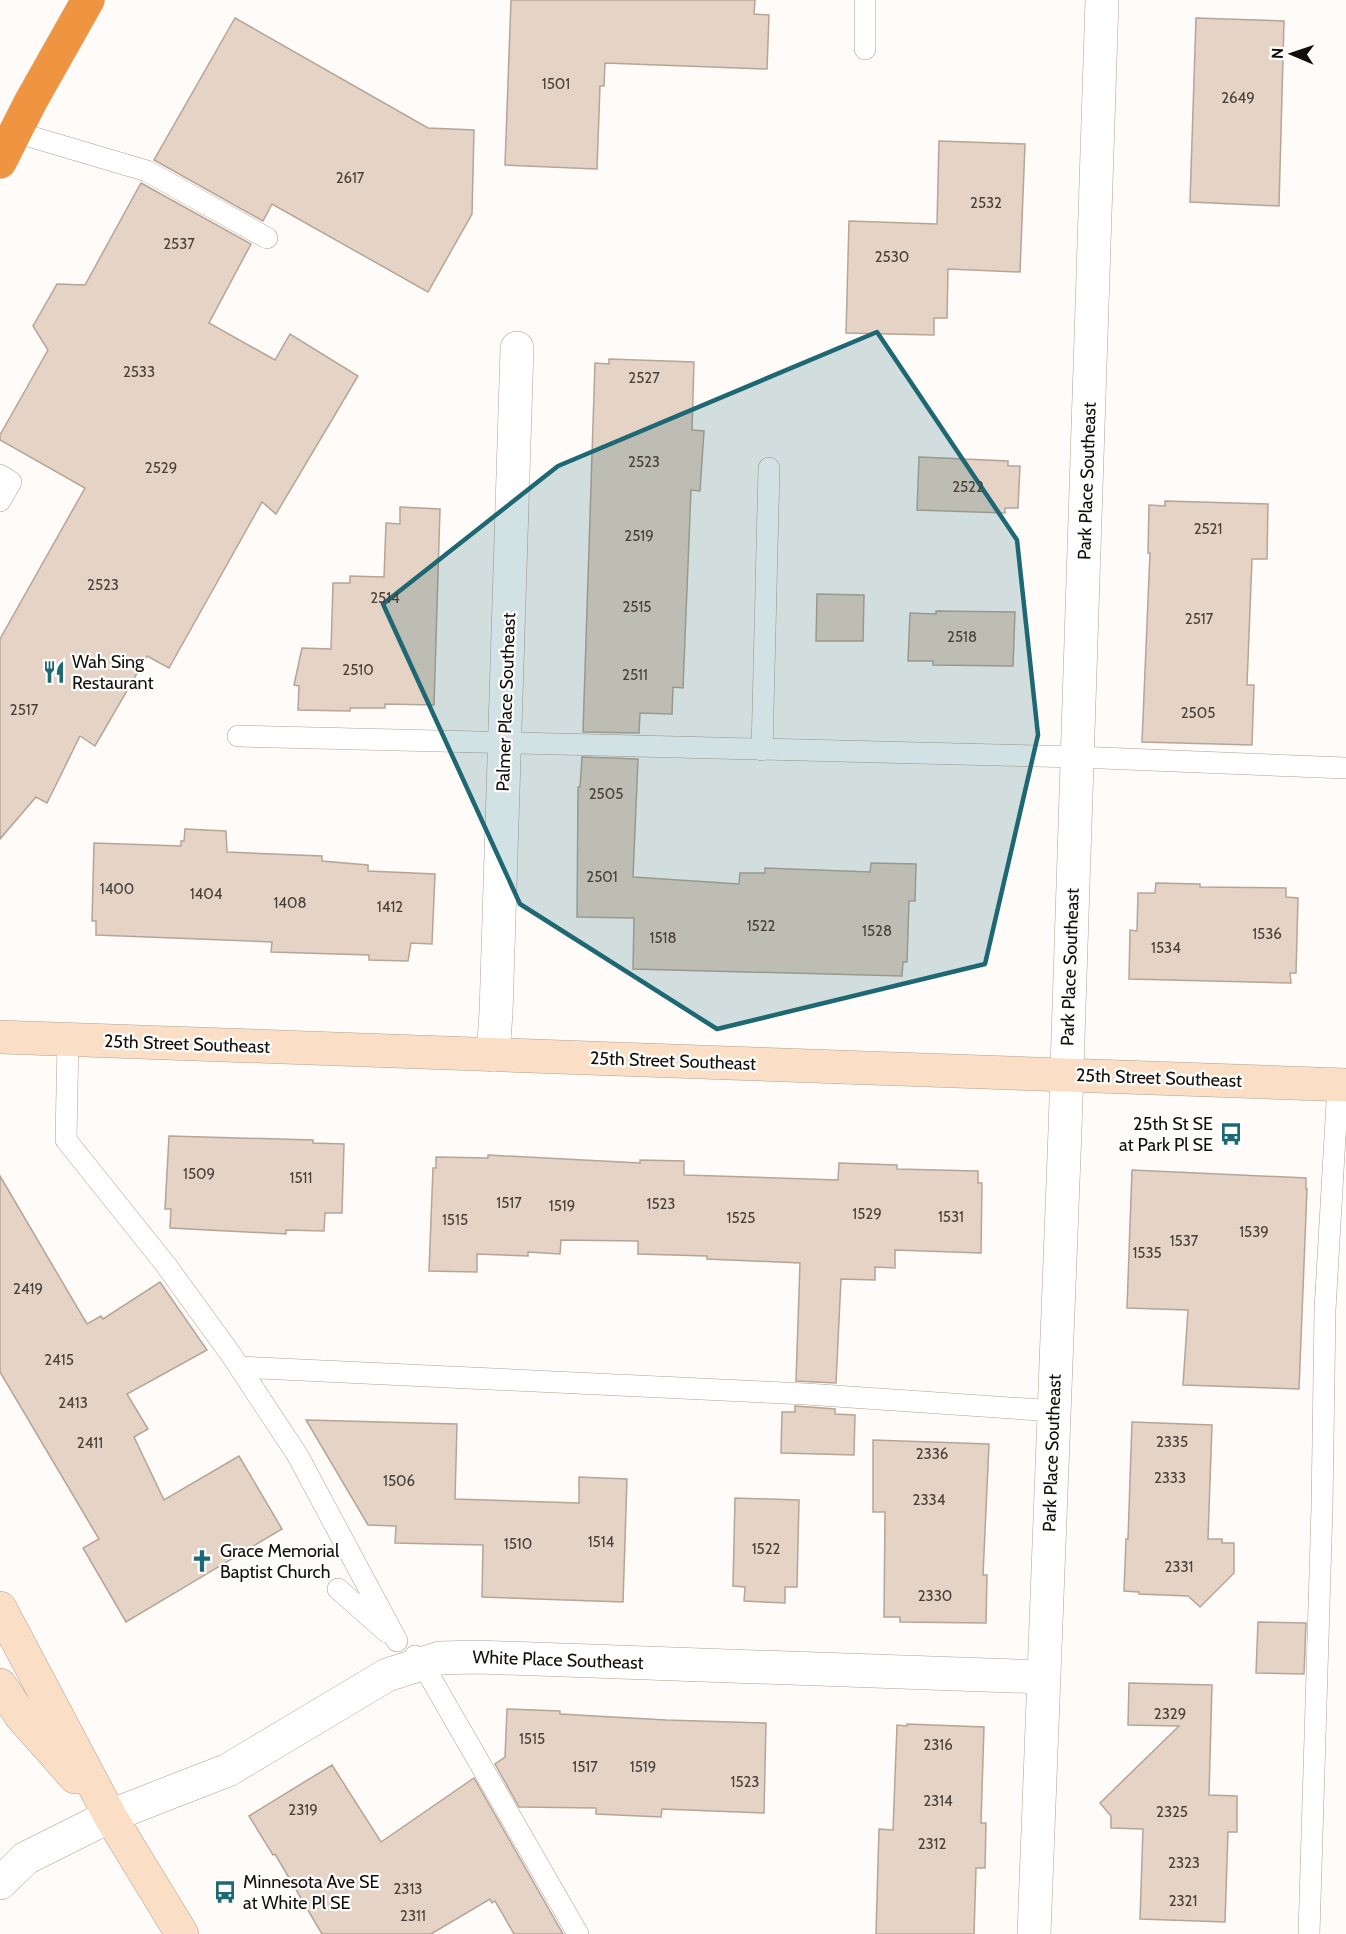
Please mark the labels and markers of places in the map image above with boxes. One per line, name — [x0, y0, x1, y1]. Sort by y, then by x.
place label: Wah Sing Restaurant — [72, 651, 154, 694]
restaurant icon: Wah Sing Restaurant — [41, 659, 67, 685]
place label: 25th St SE at Park Pl SE — [1119, 1113, 1213, 1156]
bus stop icon: 25th St SE at Park Pl SE — [1218, 1121, 1244, 1147]
place label: Grace Memorial Baptist Church — [220, 1540, 340, 1583]
church icon: Grace Memorial Baptist Church — [189, 1548, 215, 1574]
place label: Minnesota Ave SE at White Pl SE — [243, 1871, 380, 1914]
bus stop icon: Minnesota Ave SE at White Pl SE — [212, 1879, 238, 1905]

